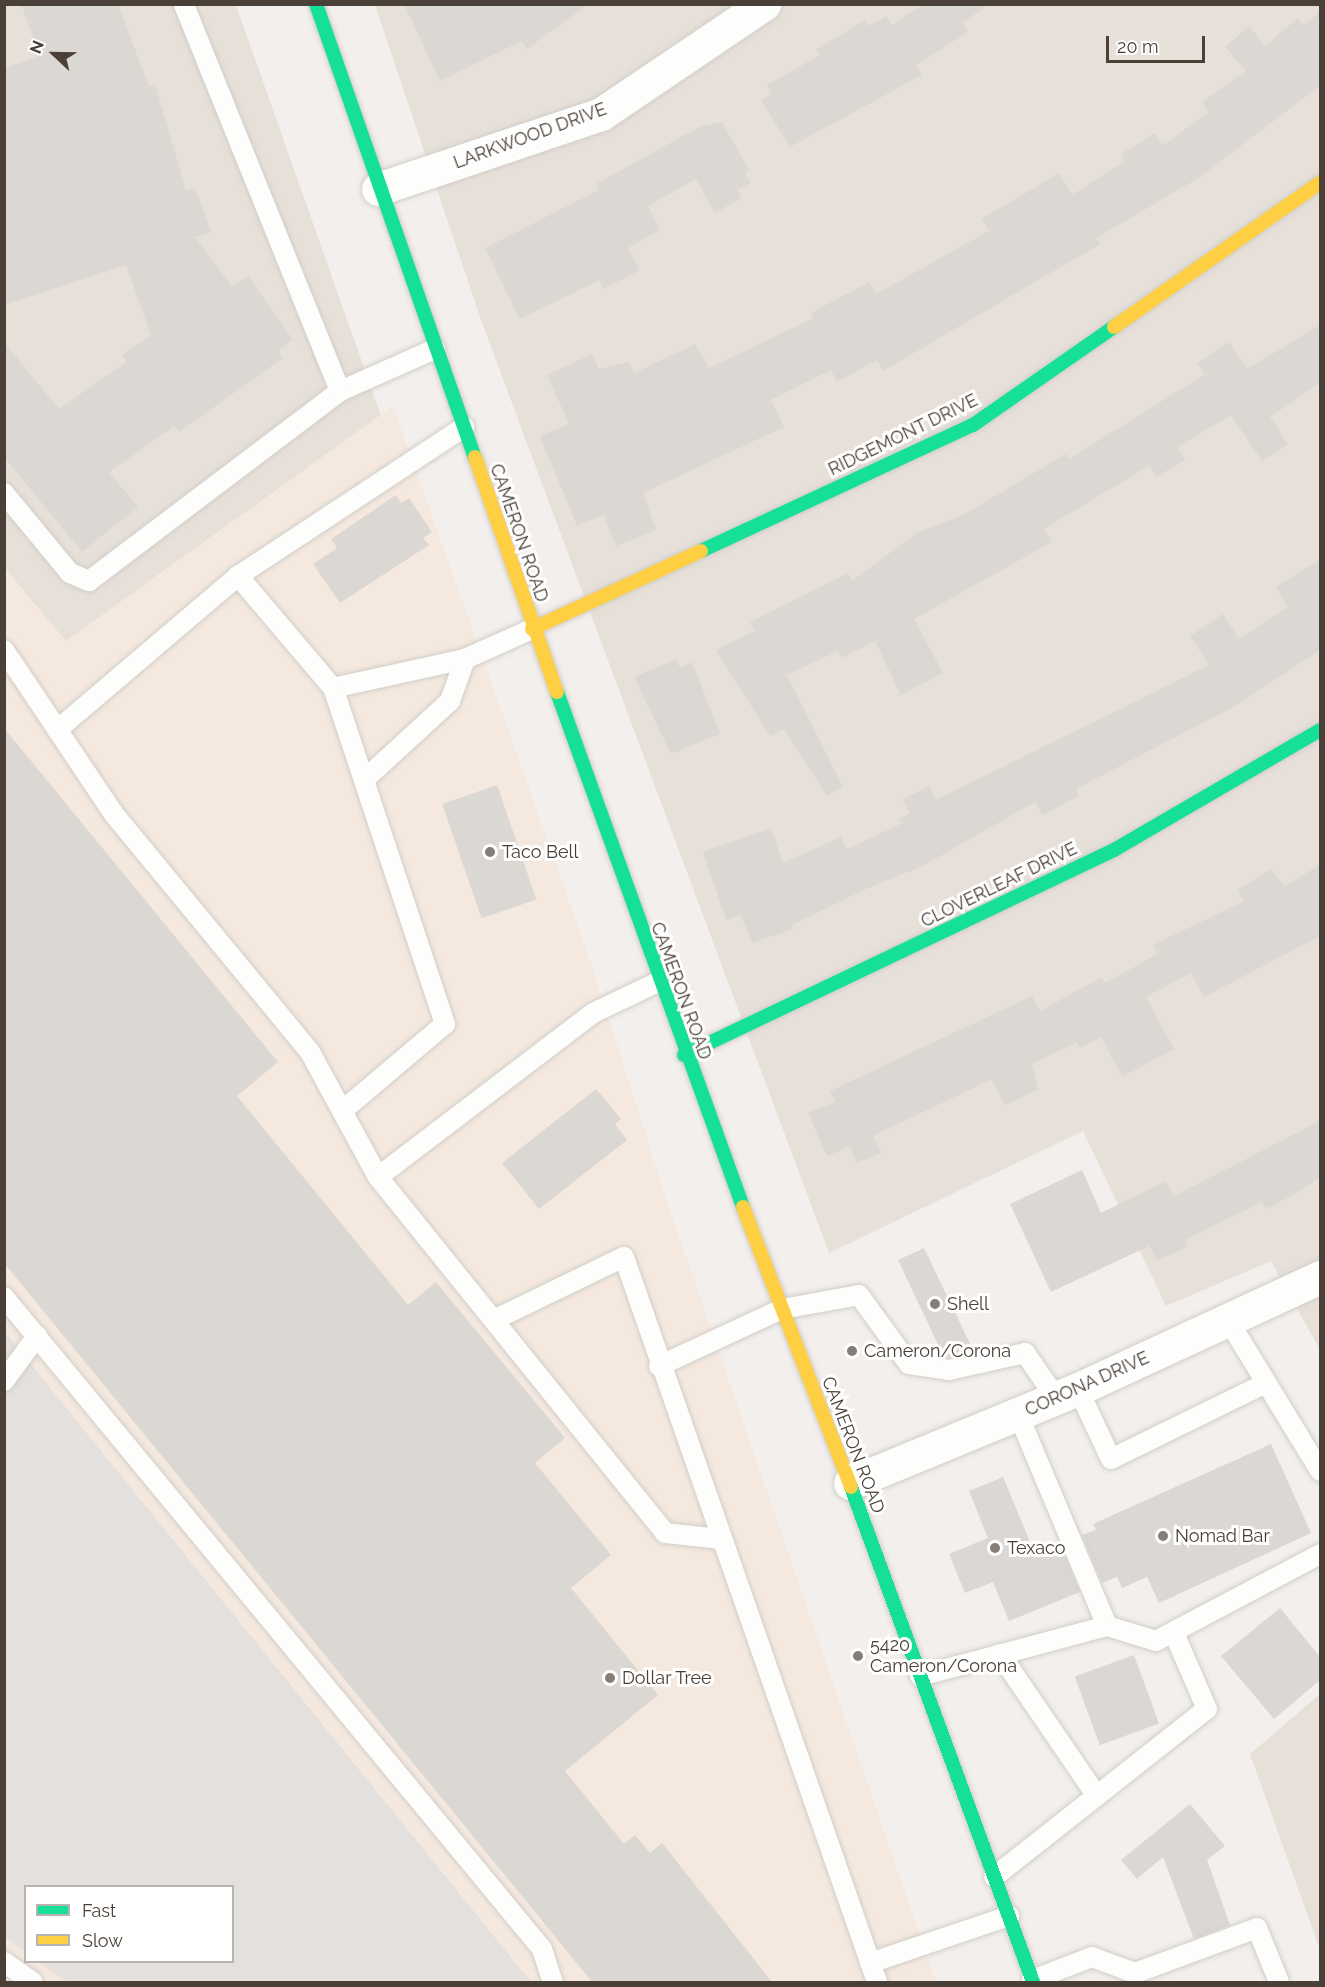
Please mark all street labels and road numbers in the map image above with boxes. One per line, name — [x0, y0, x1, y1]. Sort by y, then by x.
street label: LARKWOOD DRIVE — [451, 98, 609, 174]
street label: RIDGEMONT DRIVE — [825, 389, 981, 481]
street label: CAMERON ROAD — [485, 461, 553, 605]
street label: CLOVERLEAF DRIVE — [917, 838, 1081, 932]
street label: CAMERON ROAD — [646, 919, 716, 1063]
street label: CORONA DRIVE — [1021, 1347, 1153, 1421]
street label: CAMERON ROAD — [817, 1374, 889, 1516]

